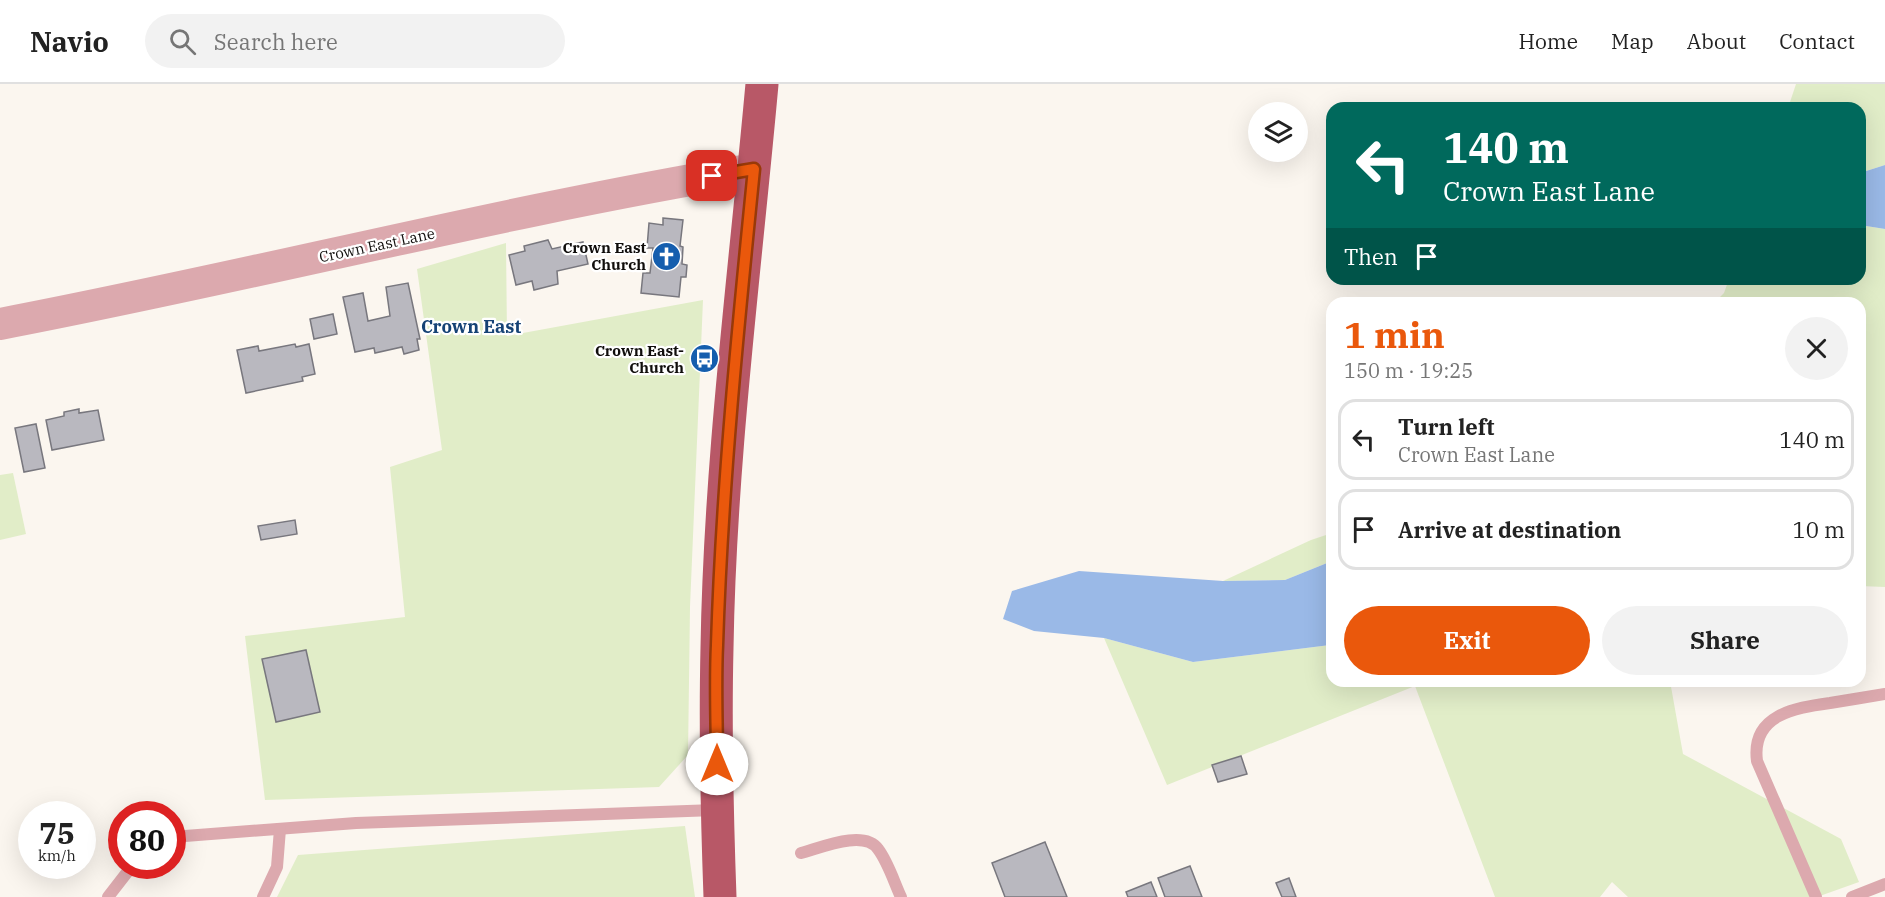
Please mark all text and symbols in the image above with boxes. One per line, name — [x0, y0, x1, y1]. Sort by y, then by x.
search box — [145, 14, 565, 68]
text: Navio — [30, 23, 109, 60]
icon: search — [166, 25, 199, 58]
text: Search here — [214, 27, 338, 56]
text: Home — [1518, 27, 1578, 55]
text: Map — [1611, 27, 1654, 55]
text: About — [1687, 27, 1746, 55]
text: Contact — [1779, 27, 1855, 55]
map controls — [1248, 102, 1308, 162]
button: layers — [1248, 102, 1308, 162]
text: 140 m — [1443, 120, 1569, 175]
icon: left — [1344, 126, 1422, 204]
pin — [686, 150, 737, 201]
icon: arrive — [695, 159, 728, 192]
text: Crown East Lane — [1443, 173, 1655, 208]
street label: Crown East Lane — [317, 223, 437, 267]
place label: Crown East Church — [562, 238, 646, 274]
church icon: Crown East Church — [651, 240, 683, 272]
icon: arrive — [1410, 240, 1443, 273]
text: Then — [1344, 242, 1398, 271]
text: 1 min — [1344, 311, 1445, 358]
district label: Crown East — [421, 315, 521, 338]
button: close — [1785, 317, 1848, 380]
place label: Crown East- Church — [595, 341, 684, 377]
bus stop icon: Crown East- Church — [689, 343, 721, 375]
text: 150 m · 19:25 — [1344, 357, 1473, 384]
text: Turn left — [1398, 412, 1494, 441]
icon: left — [1347, 423, 1380, 456]
text: 140 m — [1779, 425, 1845, 454]
text: Crown East Lane — [1398, 441, 1555, 468]
icon: arrive — [1347, 513, 1380, 546]
text: Arrive at destination — [1398, 515, 1621, 544]
text: 10 m — [1793, 515, 1845, 544]
button: Exit — [1344, 606, 1590, 675]
button: Share — [1602, 606, 1848, 675]
position arrow — [685, 732, 749, 796]
speed limit sign: 80 — [108, 801, 186, 879]
text: 75 — [39, 813, 75, 852]
text: km/h — [38, 846, 76, 865]

